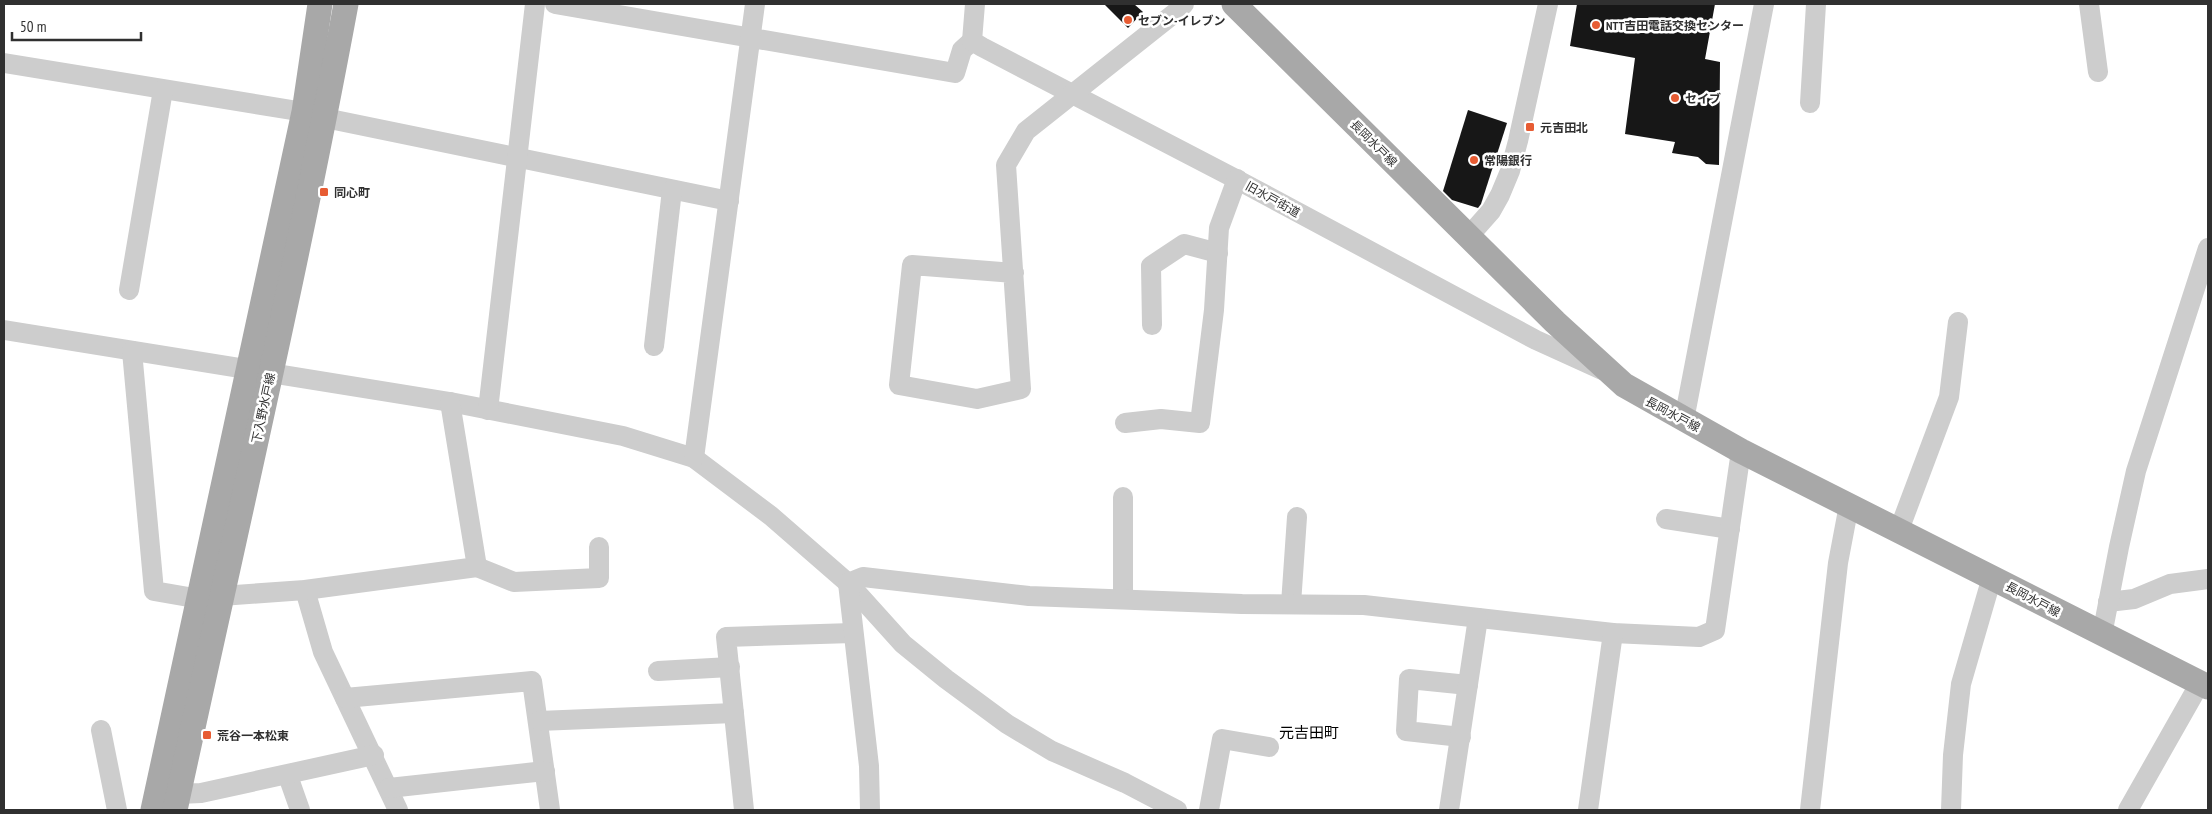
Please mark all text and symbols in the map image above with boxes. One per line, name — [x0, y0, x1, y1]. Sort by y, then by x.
scale bar — [12, 10, 141, 42]
place label: セブン-イレブン — [1138, 13, 1226, 28]
marker: セブン-イレブン — [1122, 14, 1134, 26]
text: 50 m — [20, 17, 46, 36]
place label: NTT吉田電話交換センター — [1606, 18, 1744, 33]
marker: NTT吉田電話交換センター — [1590, 19, 1602, 31]
place label: セイブ — [1685, 91, 1721, 106]
marker: セイブ — [1669, 92, 1681, 104]
street label: 長岡水戸線 — [1347, 116, 1401, 170]
place label: 元吉田北 — [1540, 120, 1588, 135]
marker: 元吉田北 — [1524, 121, 1536, 133]
place label: 常陽銀行 — [1484, 153, 1532, 168]
marker: 常陽銀行 — [1468, 154, 1480, 166]
street label: 旧水戸街道 — [1243, 178, 1303, 220]
place label: 同心町 — [334, 185, 370, 200]
marker: 同心町 — [318, 186, 330, 198]
street label: 下入野水戸線 — [248, 371, 278, 445]
street label: 長岡水戸線 — [1643, 393, 1703, 435]
street label: 長岡水戸線 — [2003, 578, 2063, 620]
district label: 元吉田町 — [1279, 723, 1339, 742]
place label: 荒谷一本松東 — [217, 728, 289, 743]
marker: 荒谷一本松東 — [201, 729, 213, 741]

